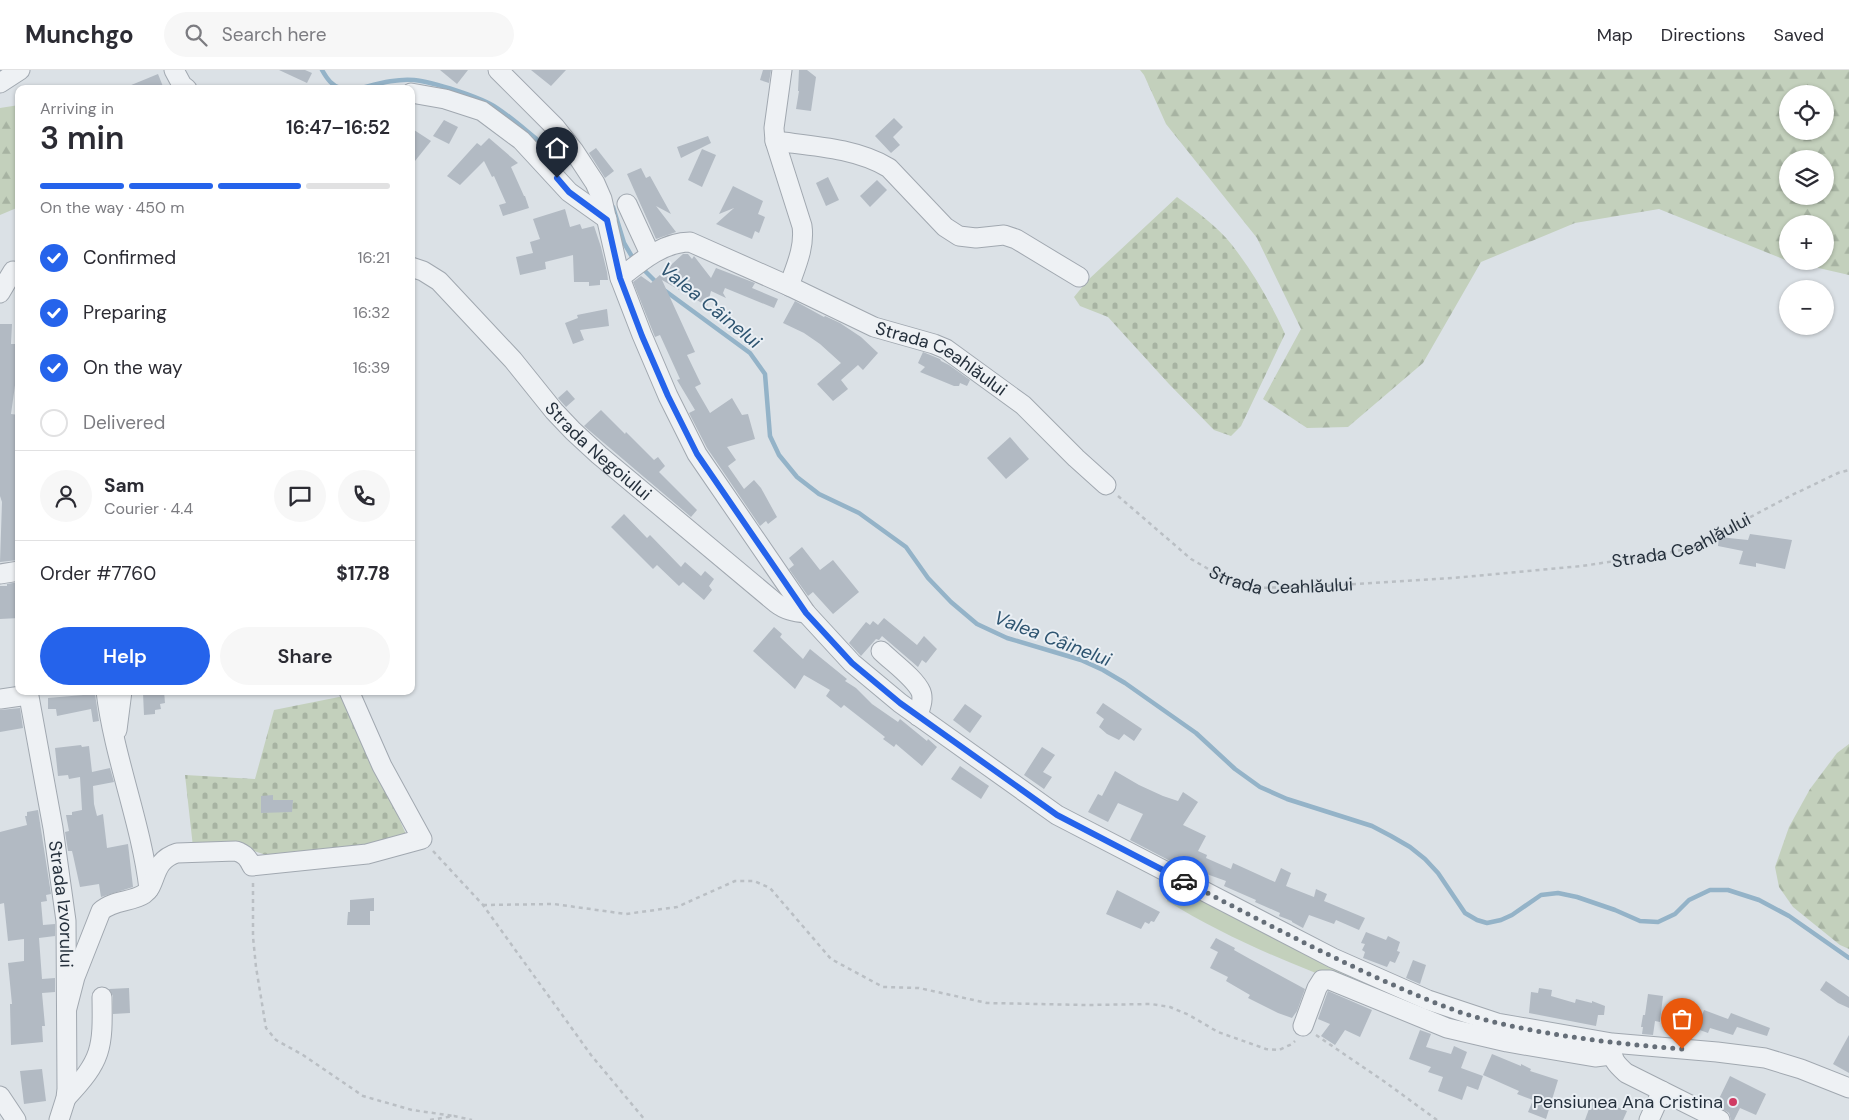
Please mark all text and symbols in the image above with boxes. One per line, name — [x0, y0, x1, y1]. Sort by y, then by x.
search box — [164, 12, 514, 57]
text: Munchgo — [25, 19, 134, 50]
icon: search — [182, 21, 210, 49]
text: Search here — [222, 22, 327, 47]
text: Map — [1597, 23, 1633, 47]
text: Directions — [1661, 23, 1746, 47]
text: Saved — [1774, 23, 1824, 47]
map controls — [1779, 85, 1834, 335]
button: locate — [1779, 85, 1834, 140]
text: Arriving in — [40, 98, 114, 119]
text: 16:47–16:52 — [286, 115, 390, 140]
text: 3 min — [40, 117, 124, 159]
pin — [536, 127, 578, 178]
icon: home — [543, 134, 571, 162]
button: layers — [1779, 150, 1834, 205]
text: On the way · 450 m — [40, 197, 185, 218]
button: + — [1779, 215, 1834, 270]
icon: check — [40, 244, 68, 272]
text: Confirmed — [83, 245, 176, 270]
text: 16:21 — [358, 247, 390, 268]
water label: Valea Câinelui — [655, 257, 767, 354]
button: − — [1779, 280, 1834, 335]
icon: check — [40, 299, 68, 327]
text: Preparing — [83, 300, 167, 325]
text: 16:32 — [353, 302, 390, 323]
street label: Strada Ceahlăului — [873, 316, 1012, 401]
icon: check — [40, 354, 68, 382]
text: On the way — [83, 355, 183, 380]
text: 16:39 — [353, 357, 390, 378]
street label: Strada Negoiului — [539, 397, 657, 506]
text: Delivered — [83, 410, 165, 435]
button: person — [40, 470, 92, 522]
button: chat — [274, 470, 326, 522]
button: phone — [338, 470, 390, 522]
text: Sam — [104, 473, 145, 498]
text: Courier · 4.4 — [104, 498, 193, 519]
street label: Strada Ceahlăului — [1610, 507, 1755, 573]
street label: Strada Ceahlăului — [1205, 560, 1354, 600]
text: Order #7760 — [40, 561, 156, 586]
text: $17.78 — [336, 561, 390, 586]
water label: Valea Câinelui — [991, 605, 1115, 672]
button: Help — [40, 627, 210, 685]
button: Share — [220, 627, 390, 685]
street label: Strada Izvorului — [43, 839, 78, 968]
courier — [1159, 856, 1209, 906]
icon: car — [1170, 867, 1198, 895]
pin — [1661, 998, 1703, 1049]
icon: bag — [1668, 1005, 1696, 1033]
place label: Pensiunea Ana Cristina — [1533, 1090, 1723, 1114]
marker: Pensiunea Ana Cristina — [1727, 1096, 1739, 1108]

